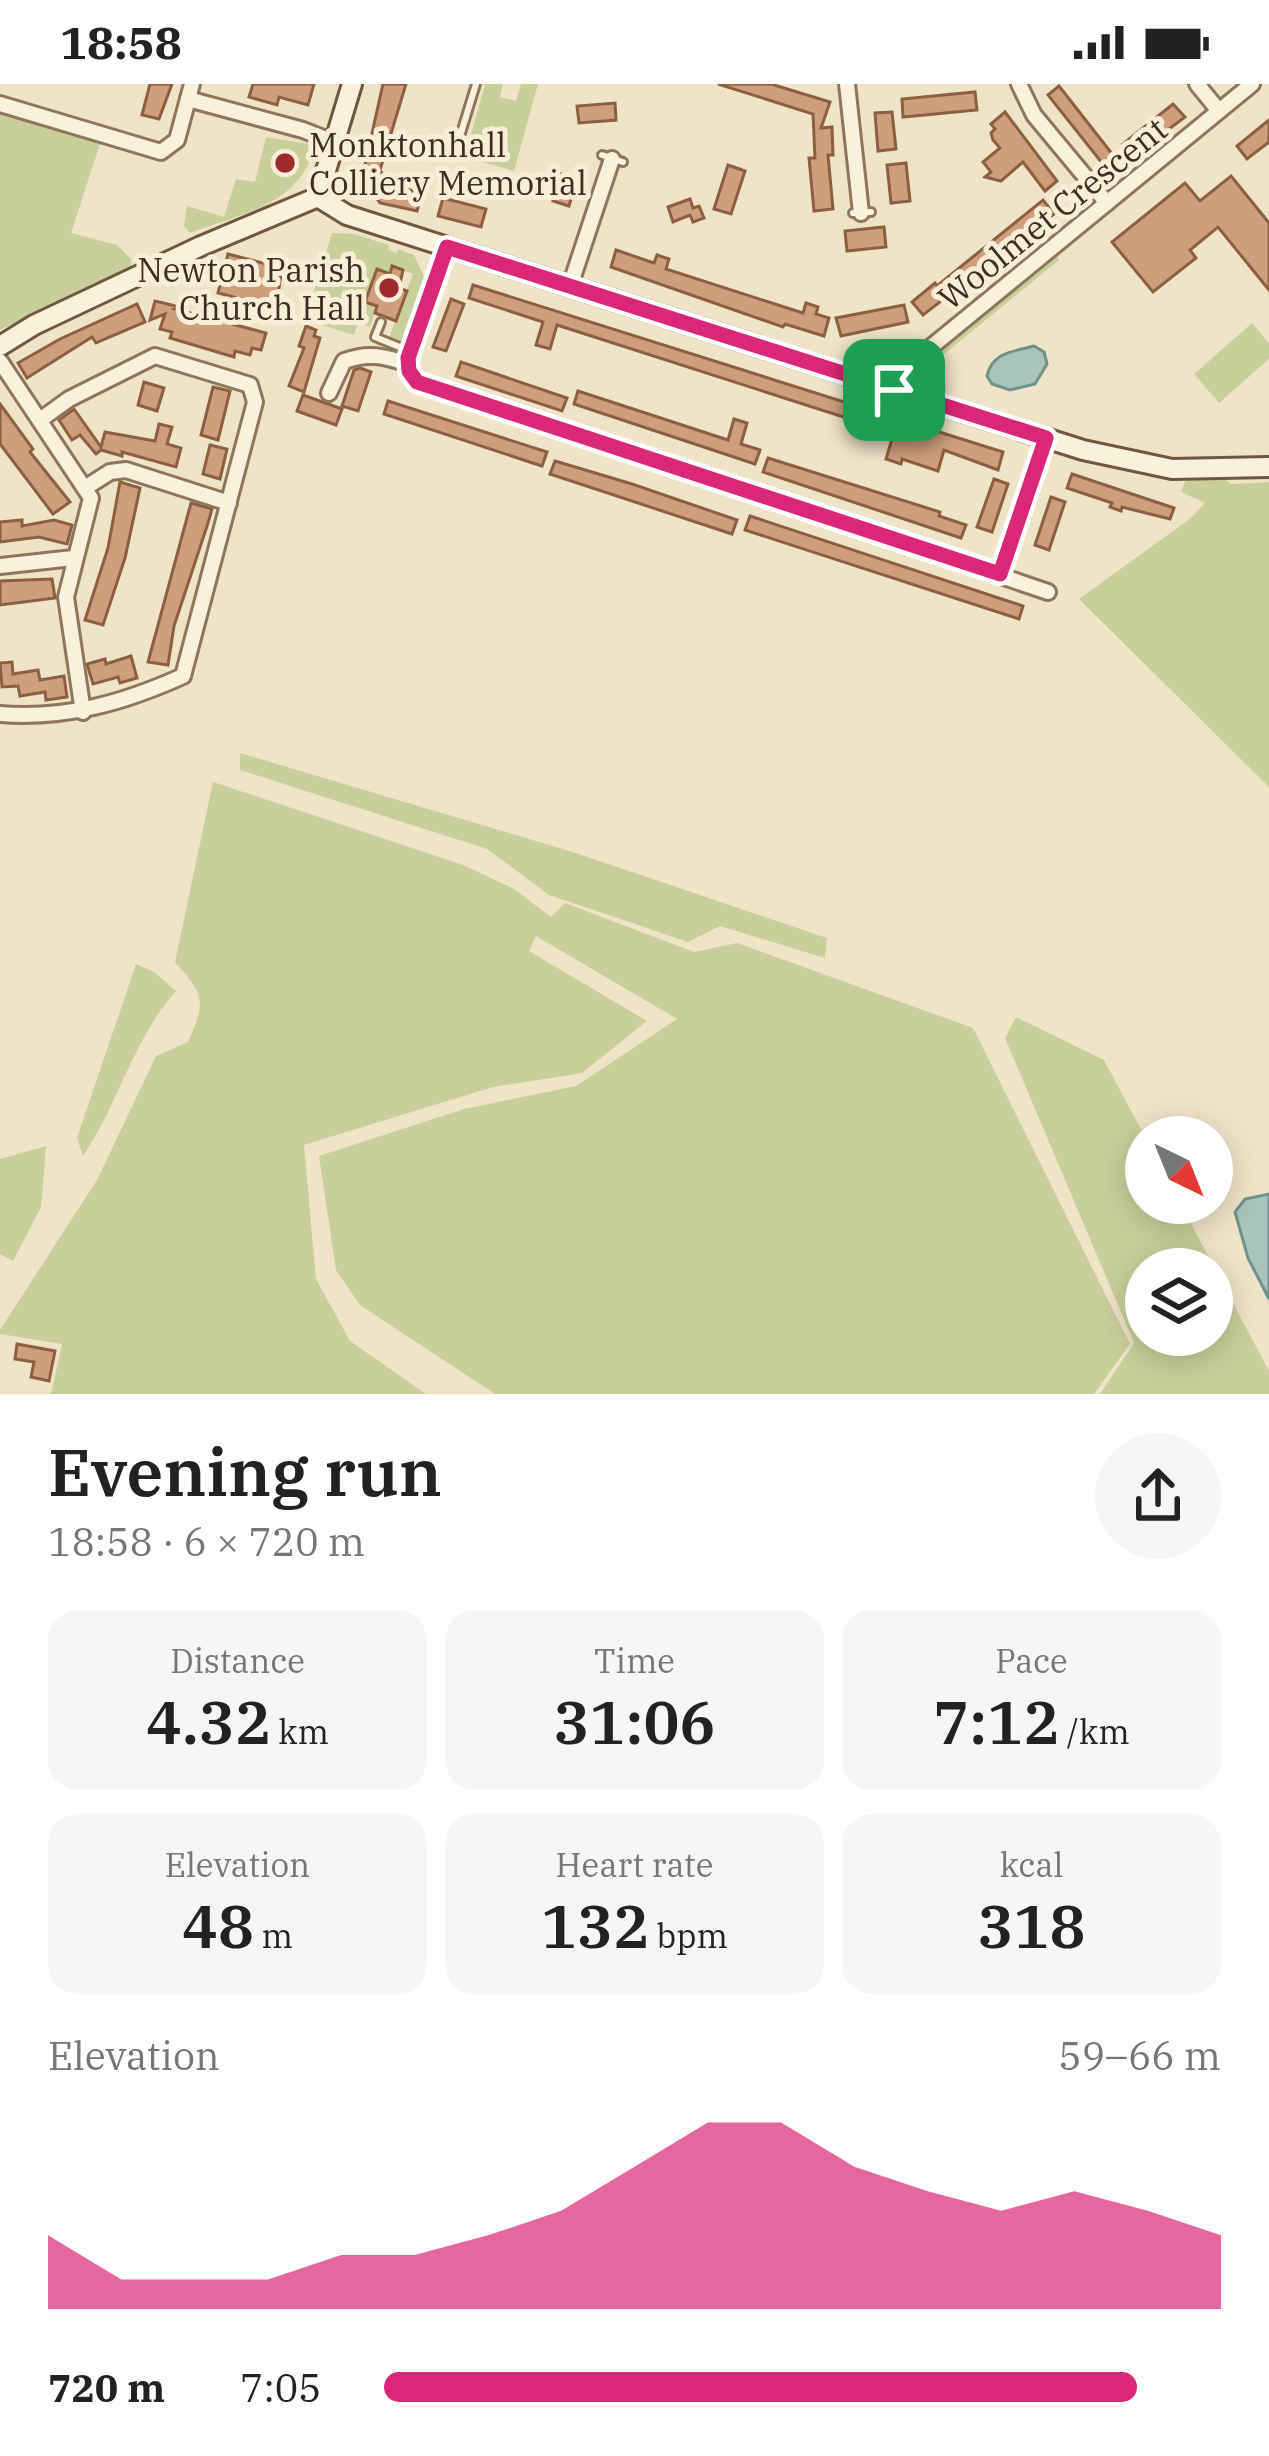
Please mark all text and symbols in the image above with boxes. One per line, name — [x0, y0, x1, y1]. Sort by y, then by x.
text: 18:58 — [60, 13, 182, 71]
street label: Woolmet Crescent — [929, 107, 1175, 319]
place label: Monktonhall Colliery Memorial — [309, 123, 587, 204]
marker: Monktonhall Colliery Memorial — [272, 150, 298, 176]
place label: Newton Parish Church Hall — [137, 248, 365, 329]
marker: Newton Parish Church Hall — [376, 275, 402, 301]
pin — [843, 339, 945, 441]
icon: arrive — [861, 357, 927, 423]
north arrow — [1125, 1116, 1233, 1224]
map controls — [1125, 1116, 1233, 1356]
button: layers — [1125, 1248, 1233, 1356]
text: Evening run — [48, 1428, 442, 1514]
button: share — [1095, 1433, 1221, 1559]
text: 18:58 · 6 × 720 m — [48, 1516, 365, 1567]
text: Distance — [170, 1639, 305, 1682]
text: Time — [594, 1639, 675, 1682]
text: Pace — [995, 1639, 1068, 1682]
text: 4.32 — [146, 1682, 271, 1761]
text: 31:06 — [554, 1682, 715, 1761]
text: 7:12 — [933, 1682, 1059, 1761]
text: km — [271, 1710, 329, 1753]
text: /km — [1059, 1710, 1130, 1753]
text: Elevation — [165, 1843, 310, 1886]
text: Heart rate — [556, 1843, 713, 1886]
text: kcal — [1000, 1843, 1063, 1886]
text: 48 — [182, 1886, 254, 1965]
text: 132 — [541, 1886, 649, 1965]
text: 318 — [978, 1886, 1086, 1965]
text: m — [254, 1914, 293, 1957]
text: bpm — [649, 1914, 728, 1957]
text: Elevation — [48, 2030, 220, 2081]
text: 59–66 m — [1058, 2030, 1221, 2081]
text: 720 m — [48, 2362, 165, 2413]
text: 7:05 — [240, 2362, 321, 2413]

